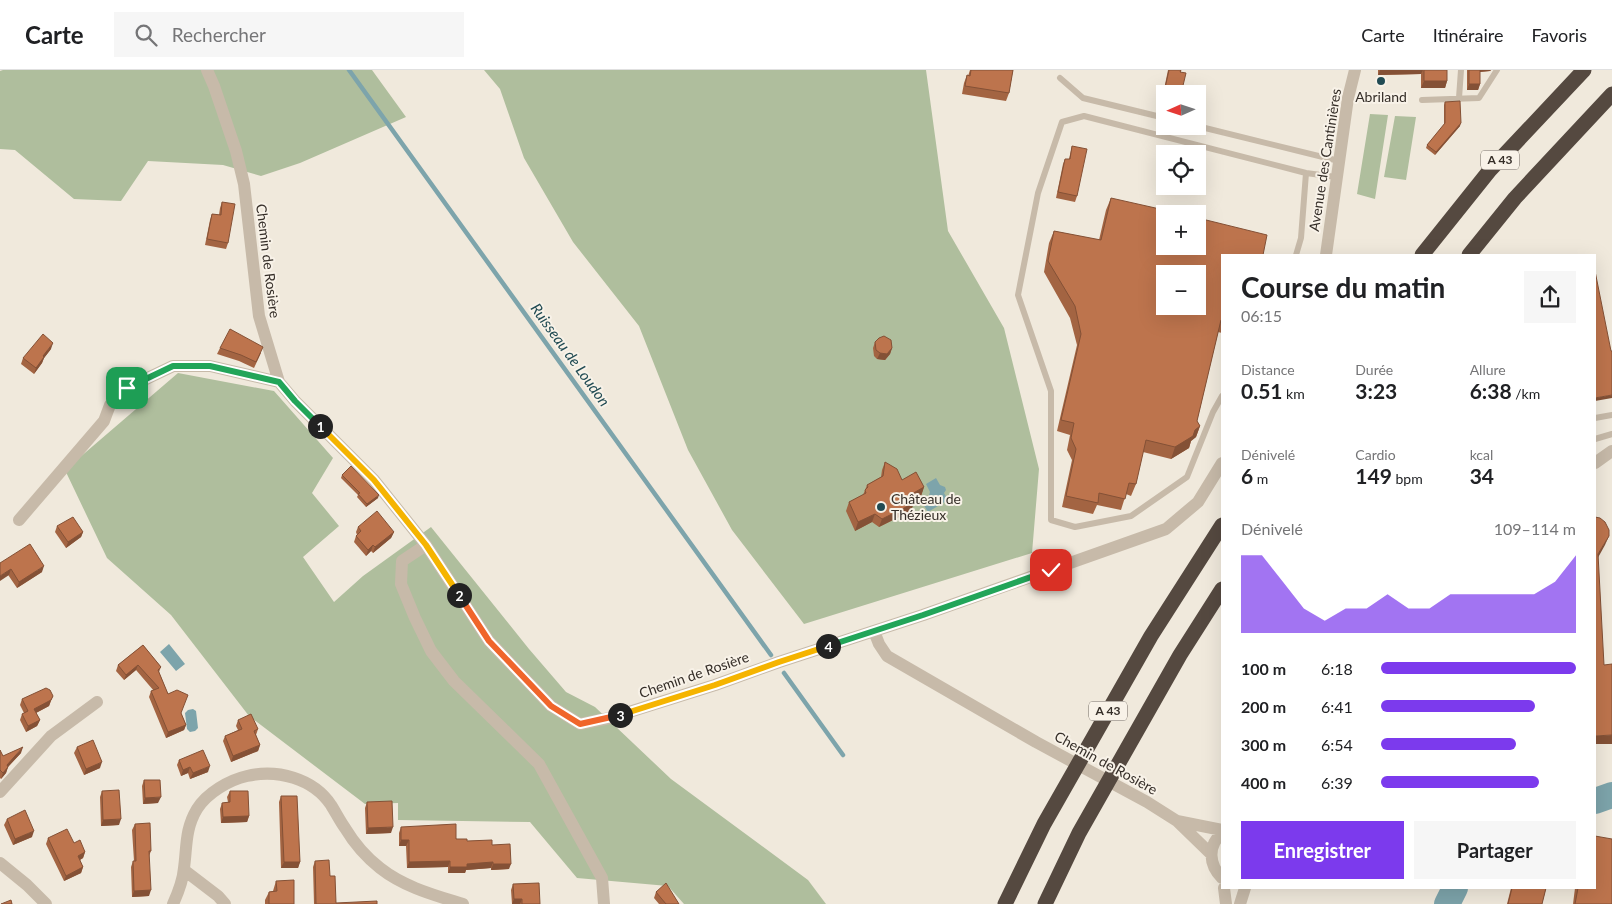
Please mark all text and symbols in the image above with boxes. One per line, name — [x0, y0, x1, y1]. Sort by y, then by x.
search box — [114, 12, 464, 57]
text: Carte — [25, 20, 84, 49]
icon: search — [132, 21, 160, 49]
text: Rechercher — [172, 23, 266, 46]
text: Carte — [1361, 24, 1405, 46]
text: Itinéraire — [1433, 24, 1503, 46]
text: Favoris — [1531, 24, 1587, 46]
marker: Abriland — [1375, 75, 1387, 87]
north arrow — [1156, 85, 1206, 135]
map controls — [1156, 85, 1206, 315]
street label: Avenue des Cantinières — [1305, 87, 1344, 233]
place label: Abriland — [1355, 88, 1407, 105]
button: locate — [1156, 145, 1206, 195]
road number: A 43 — [1481, 150, 1519, 170]
street label: Chemin de Rosière — [253, 203, 284, 319]
button: + — [1156, 205, 1206, 255]
button: − — [1156, 265, 1206, 315]
text: Course du matin — [1241, 270, 1445, 304]
button: share — [1524, 271, 1576, 323]
water label: Ruisseau de Loudon — [527, 299, 614, 409]
text: 06:15 — [1241, 306, 1282, 325]
text: Distance — [1241, 361, 1295, 378]
text: Durée — [1355, 361, 1393, 378]
text: Allure — [1470, 361, 1506, 378]
pin — [106, 367, 148, 409]
icon: arrive — [113, 374, 141, 402]
text: 0.51 — [1241, 378, 1283, 403]
text: 3:23 — [1355, 378, 1397, 403]
text: 6:38 — [1470, 378, 1512, 403]
text: km — [1283, 385, 1305, 402]
text: /km — [1512, 385, 1540, 402]
pin: 1 — [308, 414, 332, 438]
text: 1 — [316, 418, 325, 435]
text: Dénivelé — [1241, 446, 1295, 463]
text: Cardio — [1355, 446, 1396, 463]
text: kcal — [1470, 446, 1493, 463]
text: 6 — [1241, 463, 1253, 488]
text: 149 — [1355, 463, 1392, 488]
text: 34 — [1470, 463, 1494, 488]
text: m — [1253, 470, 1268, 487]
text: bpm — [1392, 470, 1423, 487]
place label: Château de Thézieux — [891, 490, 961, 523]
marker: Château de Thézieux — [875, 501, 887, 513]
text: Dénivelé — [1241, 519, 1303, 538]
text: 109–114 m — [1494, 519, 1576, 538]
pin — [1030, 549, 1072, 591]
icon: check — [1037, 556, 1065, 584]
pin: 2 — [446, 582, 472, 608]
text: 2 — [455, 587, 464, 604]
pin: 4 — [816, 634, 840, 658]
text: 4 — [824, 638, 833, 655]
street label: Chemin de Rosière — [637, 648, 751, 701]
text: 100 m — [1241, 659, 1286, 678]
text: 6:18 — [1321, 659, 1353, 678]
text: 200 m — [1241, 697, 1286, 716]
text: 6:41 — [1321, 697, 1353, 716]
road number: A 43 — [1089, 701, 1127, 720]
pin: 3 — [608, 702, 632, 728]
text: 3 — [616, 707, 625, 724]
street label: Chemin de Rosière — [1052, 727, 1161, 798]
text: 300 m — [1241, 735, 1286, 754]
text: 6:54 — [1321, 735, 1353, 754]
text: 400 m — [1241, 773, 1286, 792]
text: 6:39 — [1321, 773, 1353, 792]
button: Enregistrer — [1241, 821, 1404, 879]
button: Partager — [1414, 821, 1576, 879]

